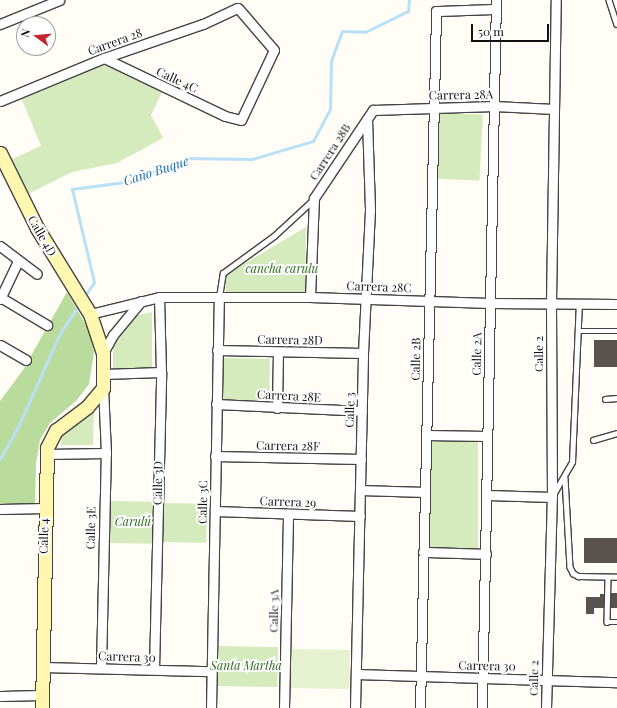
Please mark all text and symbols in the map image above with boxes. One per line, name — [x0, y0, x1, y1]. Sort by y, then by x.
north arrow — [16, 16, 56, 56]
scale bar — [473, 16, 551, 42]
text: 50 m — [478, 23, 504, 39]
street label: Carrera 28 — [86, 25, 144, 59]
text: N — [17, 27, 33, 39]
street label: Calle 4C — [154, 64, 200, 96]
street label: Carrera 28A — [429, 87, 493, 103]
street label: Carrera 28B — [306, 121, 354, 183]
water label: Caño Buque — [121, 153, 191, 189]
street label: Calle 4D — [25, 213, 59, 259]
park label: cancha carulu — [246, 262, 318, 276]
street label: Carrera 28C — [346, 279, 412, 295]
street label: Carrera 28D — [257, 332, 323, 348]
street label: Calle 2A — [469, 332, 485, 376]
street label: Calle 2 — [532, 336, 546, 372]
street label: Calle 2B — [408, 337, 424, 381]
street label: Carrera 28E — [256, 387, 322, 405]
street label: Calle 3 — [342, 392, 358, 428]
street label: Carrera 28F — [256, 438, 320, 454]
street label: Calle 3D — [150, 461, 166, 505]
street label: Calle 3C — [195, 480, 211, 524]
street label: Carrera 29 — [259, 494, 317, 510]
street label: Calle 3E — [83, 506, 99, 550]
park label: Carulú — [115, 515, 151, 529]
street label: Calle 4 — [36, 518, 52, 554]
street label: Calle 3A — [266, 589, 282, 633]
street label: Carrera 30 — [98, 649, 156, 665]
street label: Carrera 30 — [458, 658, 516, 674]
park label: Santa Martha — [210, 659, 282, 673]
street label: Calle 2 — [526, 660, 542, 696]

